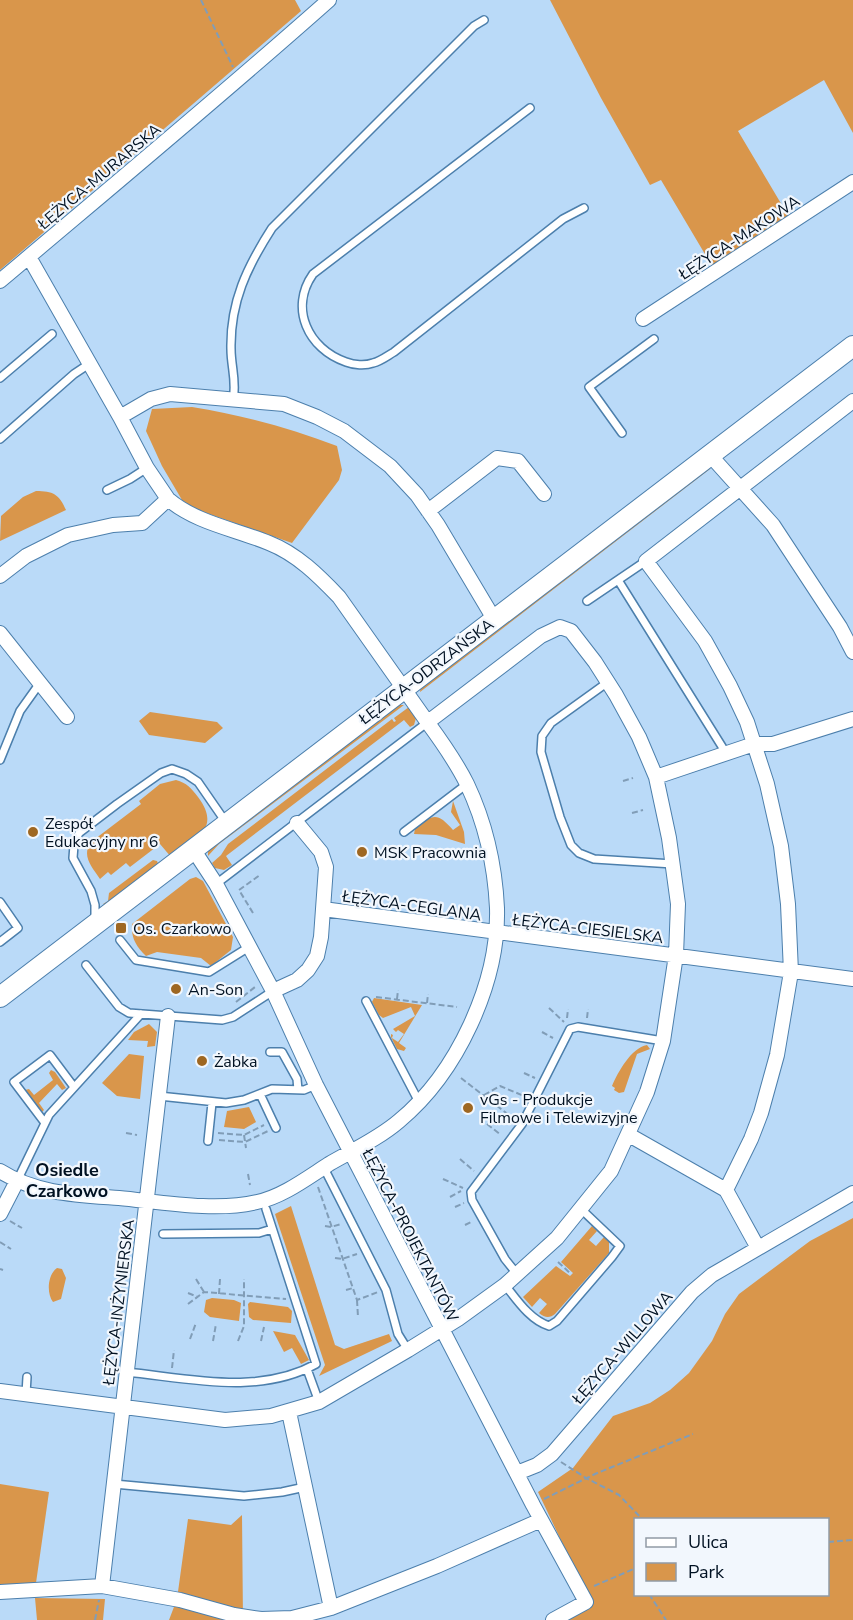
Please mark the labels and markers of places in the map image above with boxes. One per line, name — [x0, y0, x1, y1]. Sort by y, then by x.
place label: Zespół Edukacyjny nr 6 — [45, 813, 158, 853]
marker: Zespół Edukacyjny nr 6 — [26, 825, 40, 839]
place label: MSK Pracownia — [374, 842, 487, 864]
marker: MSK Pracownia — [355, 845, 369, 859]
place label: Os. Czarkowo — [133, 918, 232, 940]
marker: Os. Czarkowo — [114, 921, 128, 935]
place label: An-Son — [188, 979, 243, 1001]
marker: An-Son — [169, 982, 183, 996]
place label: Żabka — [214, 1051, 257, 1073]
marker: Żabka — [195, 1054, 209, 1068]
place label: vGs - Produkcje Filmowe i Telewizyjne — [480, 1089, 638, 1129]
marker: vGs - Produkcje Filmowe i Telewizyjne — [461, 1101, 475, 1115]

